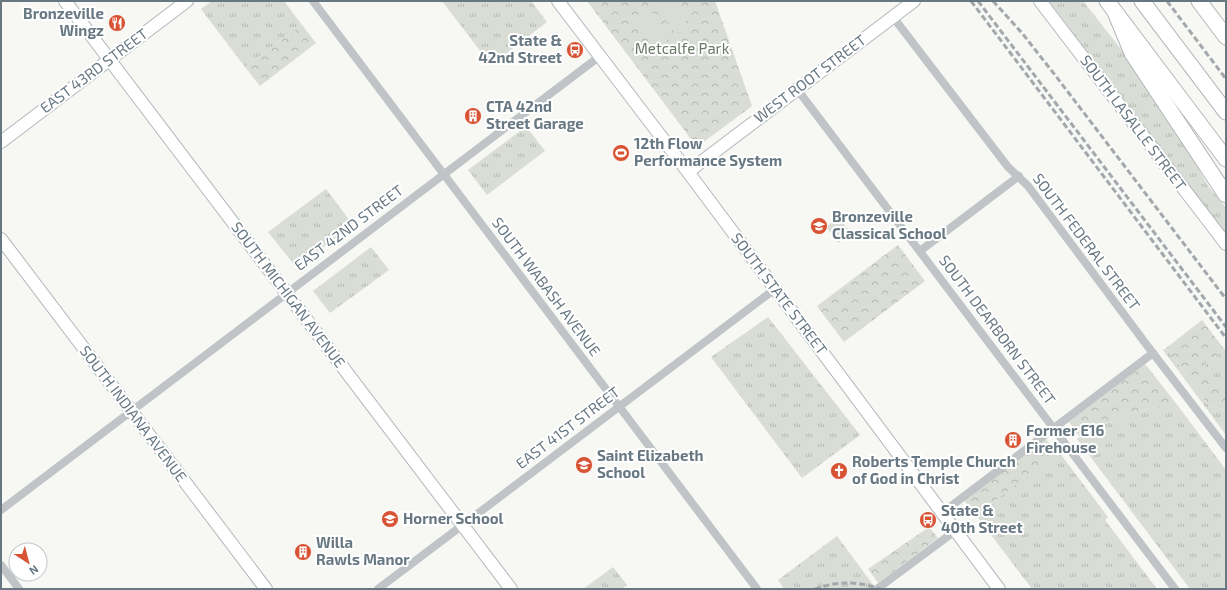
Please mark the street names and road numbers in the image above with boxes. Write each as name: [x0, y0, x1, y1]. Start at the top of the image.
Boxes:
street label: EAST 43RD STREET: [36, 24, 151, 116]
street label: WEST ROOT STREET: [750, 30, 869, 126]
street label: SOUTH LASALLE STREET: [1077, 51, 1191, 194]
street label: SOUTH FEDERAL STREET: [1029, 169, 1144, 314]
street label: EAST 42ND STREET: [291, 180, 406, 274]
street label: SOUTH WABASH AVENUE: [489, 214, 605, 359]
street label: SOUTH MICHIGAN AVENUE: [228, 218, 349, 371]
street label: SOUTH STATE STREET: [728, 229, 832, 358]
street label: SOUTH DEARBORN STREET: [936, 251, 1060, 408]
street label: SOUTH INDIANA AVENUE: [77, 342, 191, 485]
street label: EAST 41ST STREET: [512, 382, 623, 472]

